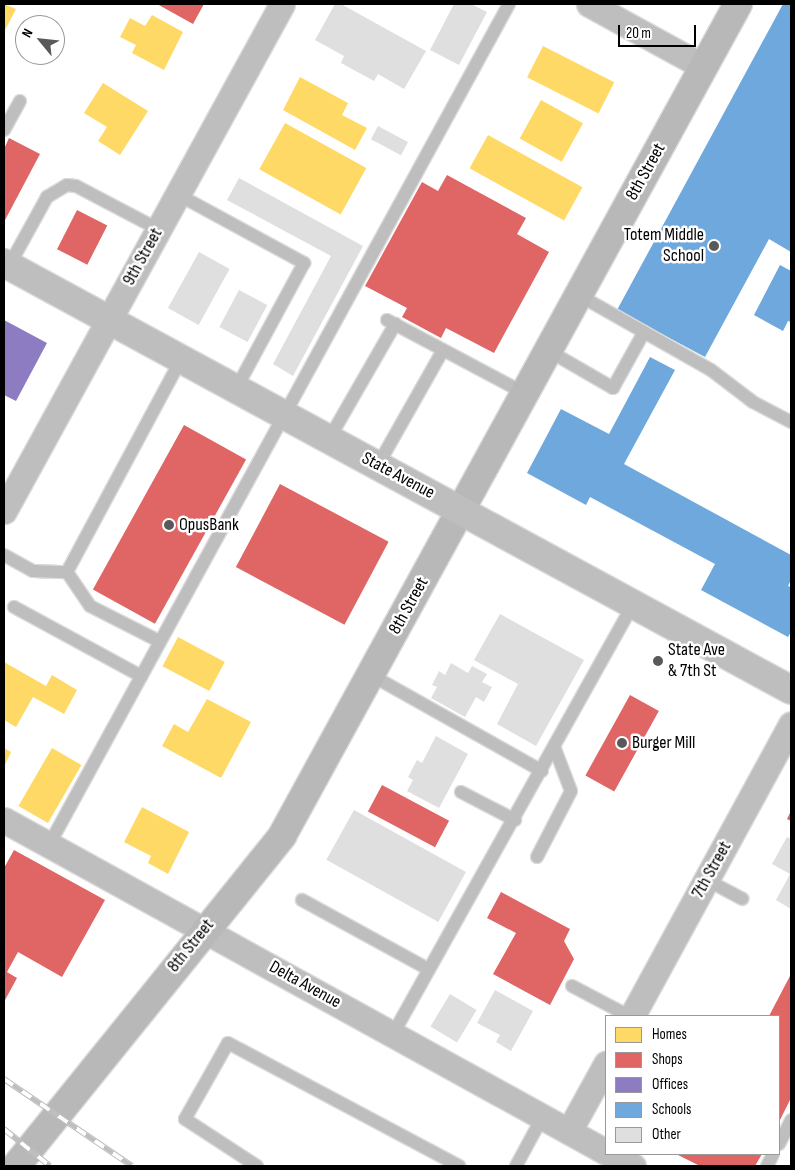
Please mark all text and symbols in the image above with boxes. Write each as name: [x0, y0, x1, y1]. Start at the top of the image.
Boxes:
north arrow: [15, 15, 65, 65]
scale bar: [620, 15, 698, 47]
text: 20 m: [626, 24, 651, 43]
text: N: [18, 26, 36, 40]
street label: 8th Street: [622, 140, 670, 204]
street label: 9th Street: [118, 225, 168, 289]
place label: Totem Middle School: [624, 225, 704, 268]
marker: Totem Middle School: [708, 240, 720, 252]
street label: State Avenue: [358, 448, 438, 504]
place label: OpusBank: [179, 514, 239, 536]
marker: OpusBank: [163, 519, 175, 531]
street label: 8th Street: [385, 574, 433, 638]
place label: State Ave & 7th St: [668, 640, 725, 682]
marker: State Ave & 7th St: [652, 655, 664, 667]
place label: Burger Mill: [632, 732, 695, 754]
marker: Burger Mill: [616, 737, 628, 749]
street label: 7th Street: [688, 838, 736, 902]
street label: 8th Street: [163, 915, 219, 977]
street label: Delta Avenue: [265, 956, 345, 1014]
legend: [605, 1015, 780, 1155]
text: Homes: [652, 1025, 687, 1044]
text: Shops: [652, 1050, 683, 1069]
text: Offices: [652, 1075, 688, 1094]
text: Schools: [652, 1100, 691, 1119]
text: Other: [652, 1125, 681, 1144]

